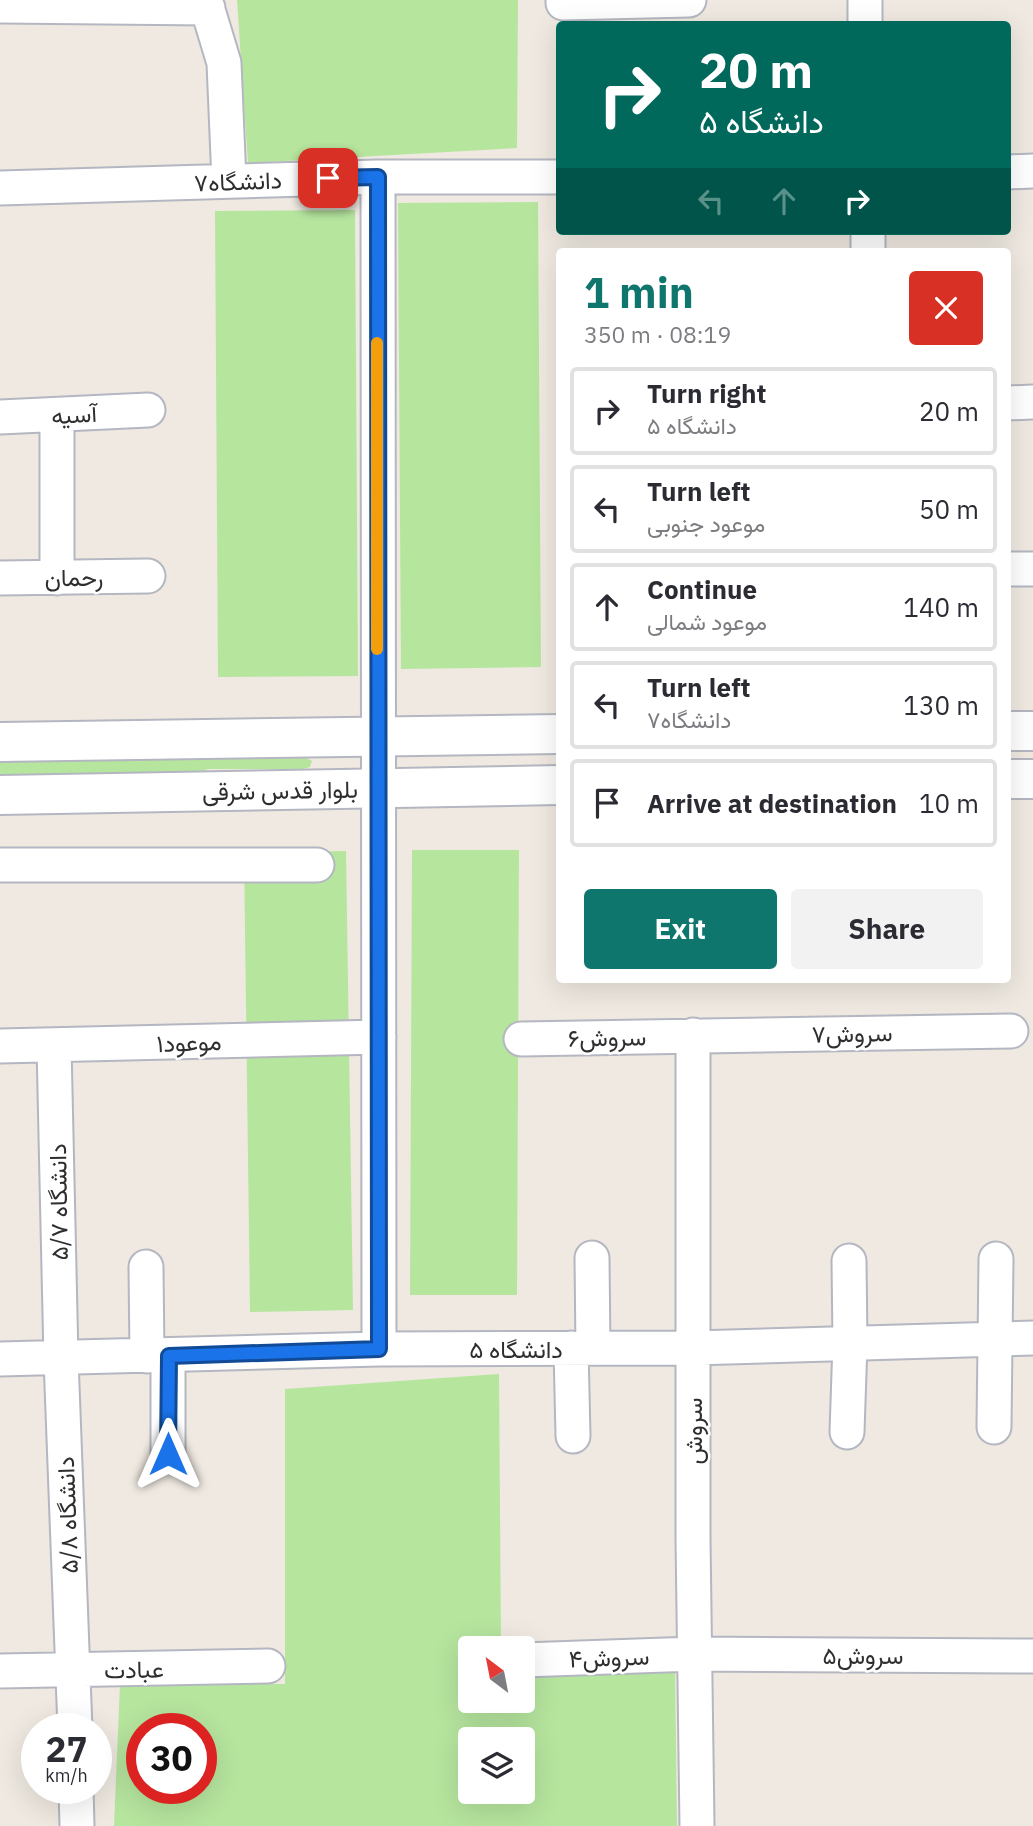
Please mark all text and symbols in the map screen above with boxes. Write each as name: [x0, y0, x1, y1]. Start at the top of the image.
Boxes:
text: 20 m: [699, 38, 813, 101]
icon: right: [584, 49, 675, 140]
text: دانشگاه ۵: [699, 100, 824, 142]
pin: [298, 148, 358, 208]
icon: arrive: [309, 159, 347, 197]
street label: دانشگاه۷: [193, 163, 283, 199]
icon: left: [692, 182, 730, 220]
icon: ahead: [765, 182, 803, 220]
icon: right: [838, 182, 876, 220]
text: 1 min: [584, 265, 694, 320]
button: close: [909, 271, 983, 345]
text: 350 m · 08:19: [584, 319, 731, 349]
text: Turn right: [647, 376, 766, 410]
icon: right: [588, 392, 626, 430]
text: 20 m: [919, 394, 979, 428]
street label: آسیه: [50, 397, 100, 431]
text: دانشگاه ۵: [647, 410, 737, 440]
text: Turn left: [647, 474, 750, 508]
icon: left: [588, 490, 626, 528]
text: 50 m: [919, 492, 979, 526]
text: موعود جنوبی: [647, 508, 765, 538]
street label: رحمان: [44, 560, 104, 594]
text: Continue: [647, 572, 757, 606]
icon: ahead: [588, 588, 626, 626]
text: 140 m: [903, 590, 979, 624]
text: موعود شمالی: [647, 606, 767, 636]
text: Turn left: [647, 670, 750, 704]
icon: left: [588, 686, 626, 724]
text: 130 m: [903, 688, 979, 722]
text: دانشگاه۷: [647, 704, 731, 734]
street label: بلوار قدس شرقی: [202, 773, 358, 807]
icon: arrive: [588, 784, 626, 822]
text: Arrive at destination: [647, 786, 897, 820]
text: 10 m: [919, 786, 979, 820]
button: Exit: [584, 889, 777, 969]
button: Share: [791, 889, 983, 969]
street label: سروش۷: [811, 1016, 893, 1050]
street label: سروش۶: [567, 1020, 647, 1054]
street label: موعود۱: [156, 1025, 222, 1059]
street label: دانشگاه ۵/۷: [41, 1143, 75, 1261]
street label: دانشگاه ۵: [469, 1333, 563, 1365]
street label: سروش: [677, 1398, 709, 1464]
position arrow: [131, 1417, 205, 1491]
street label: دانشگاه ۵/۸: [49, 1456, 85, 1574]
north arrow: [458, 1636, 536, 1713]
map controls: [458, 1636, 535, 1804]
street label: سروش۵: [822, 1639, 904, 1671]
street label: سروش۴: [568, 1640, 650, 1674]
street label: عبادت: [104, 1652, 164, 1686]
speed limit sign: 30: [126, 1713, 217, 1804]
text: 27: [45, 1726, 88, 1772]
button: layers: [458, 1727, 535, 1804]
text: km/h: [45, 1764, 88, 1787]

